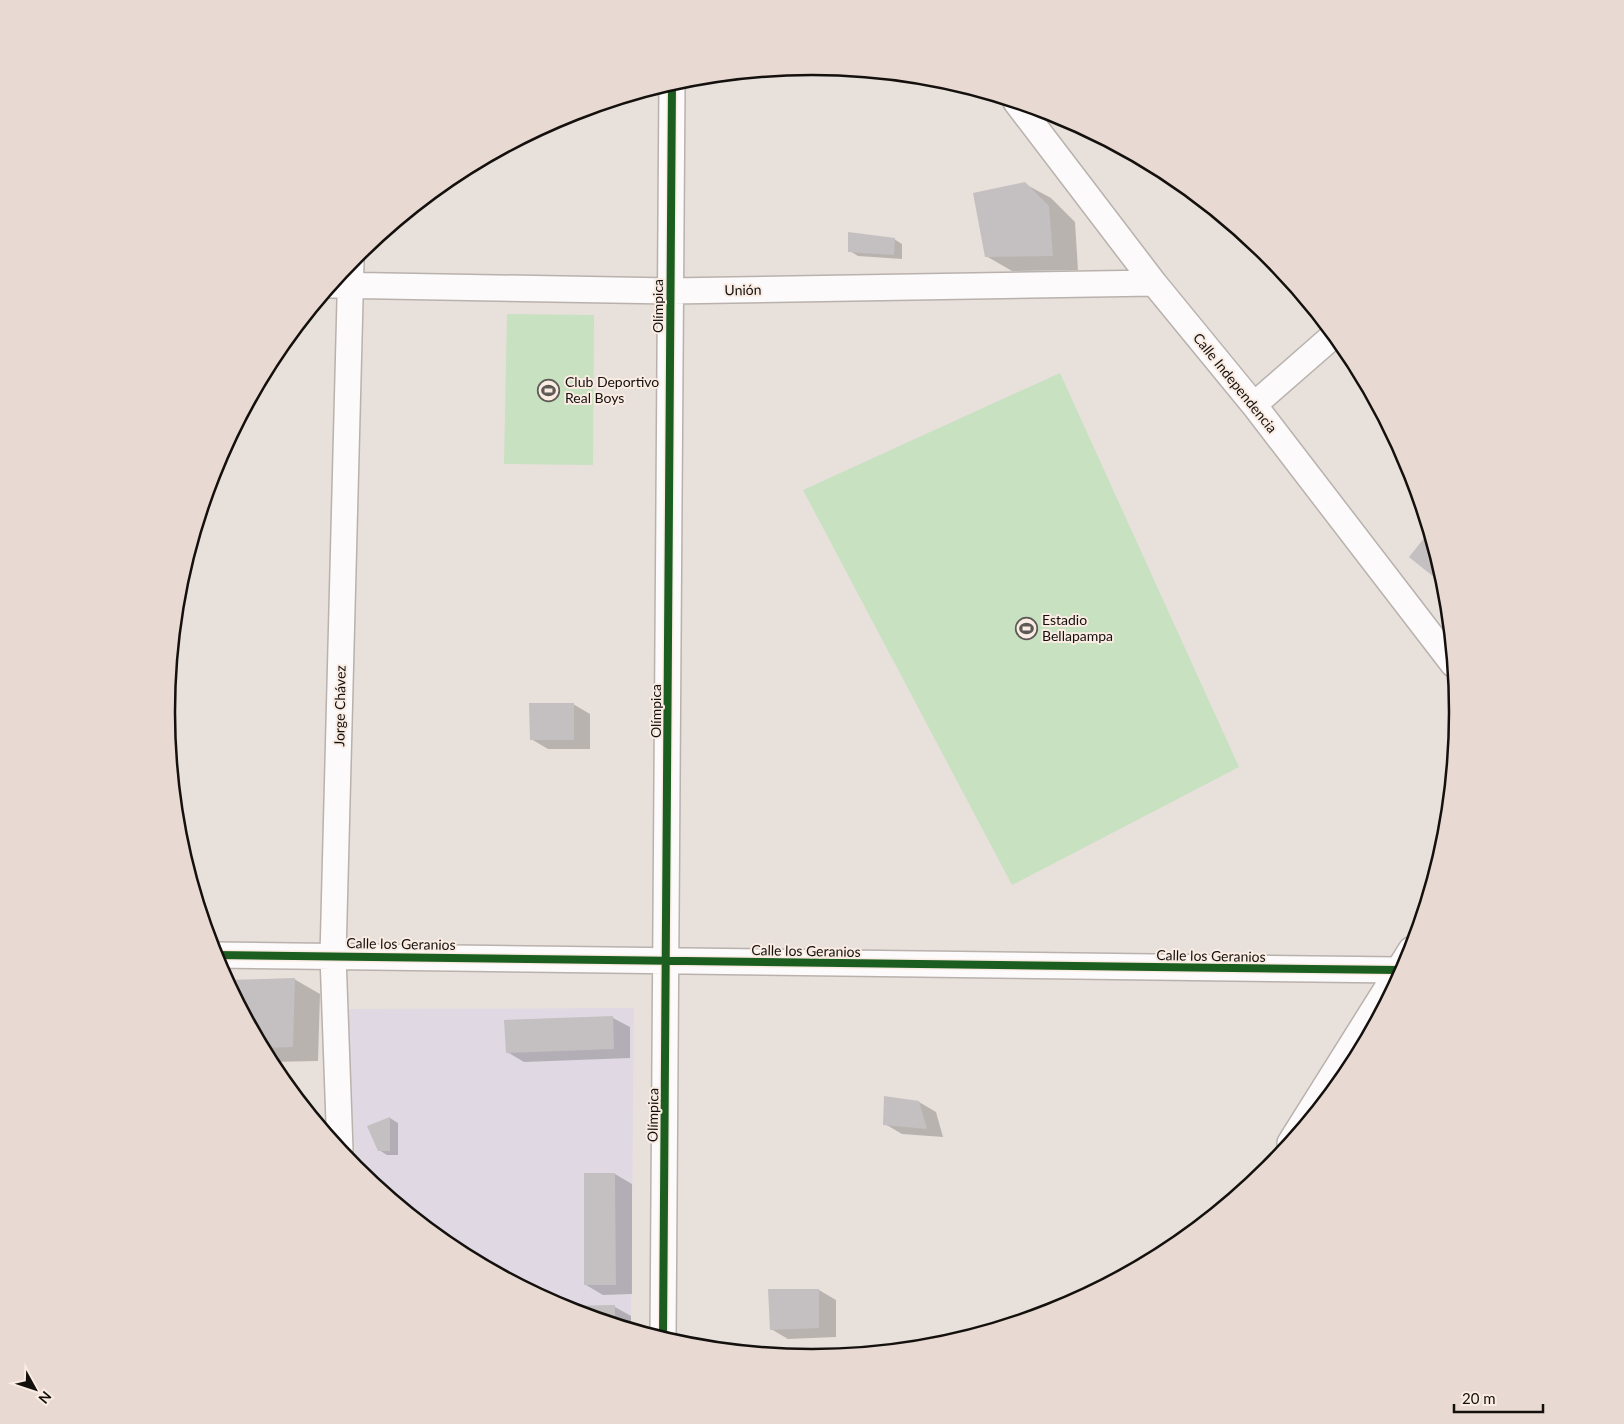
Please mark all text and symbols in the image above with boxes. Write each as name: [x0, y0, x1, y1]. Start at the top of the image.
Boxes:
street label: Olímpica: [649, 279, 666, 333]
street label: Unión: [724, 281, 762, 298]
street label: Calle Independencia: [1190, 329, 1281, 436]
place label: Club Deportivo Real Boys: [565, 373, 659, 406]
sports icon: Club Deportivo Real Boys: [537, 378, 561, 402]
place label: Estadio Bellapampa: [1042, 611, 1113, 644]
sports icon: Estadio Bellapampa: [1014, 616, 1038, 640]
street label: Jorge Chávez: [330, 665, 349, 747]
street label: Olímpica: [647, 684, 664, 738]
street label: Calle los Geranios: [346, 934, 456, 953]
street label: Calle los Geranios: [751, 941, 861, 960]
street label: Calle los Geranios: [1156, 946, 1266, 965]
street label: Olímpica: [644, 1088, 661, 1142]
north arrow: [10, 1364, 60, 1414]
scale bar: [1454, 1382, 1543, 1414]
text: N: [35, 1388, 55, 1407]
text: 20 m: [1462, 1389, 1496, 1407]

